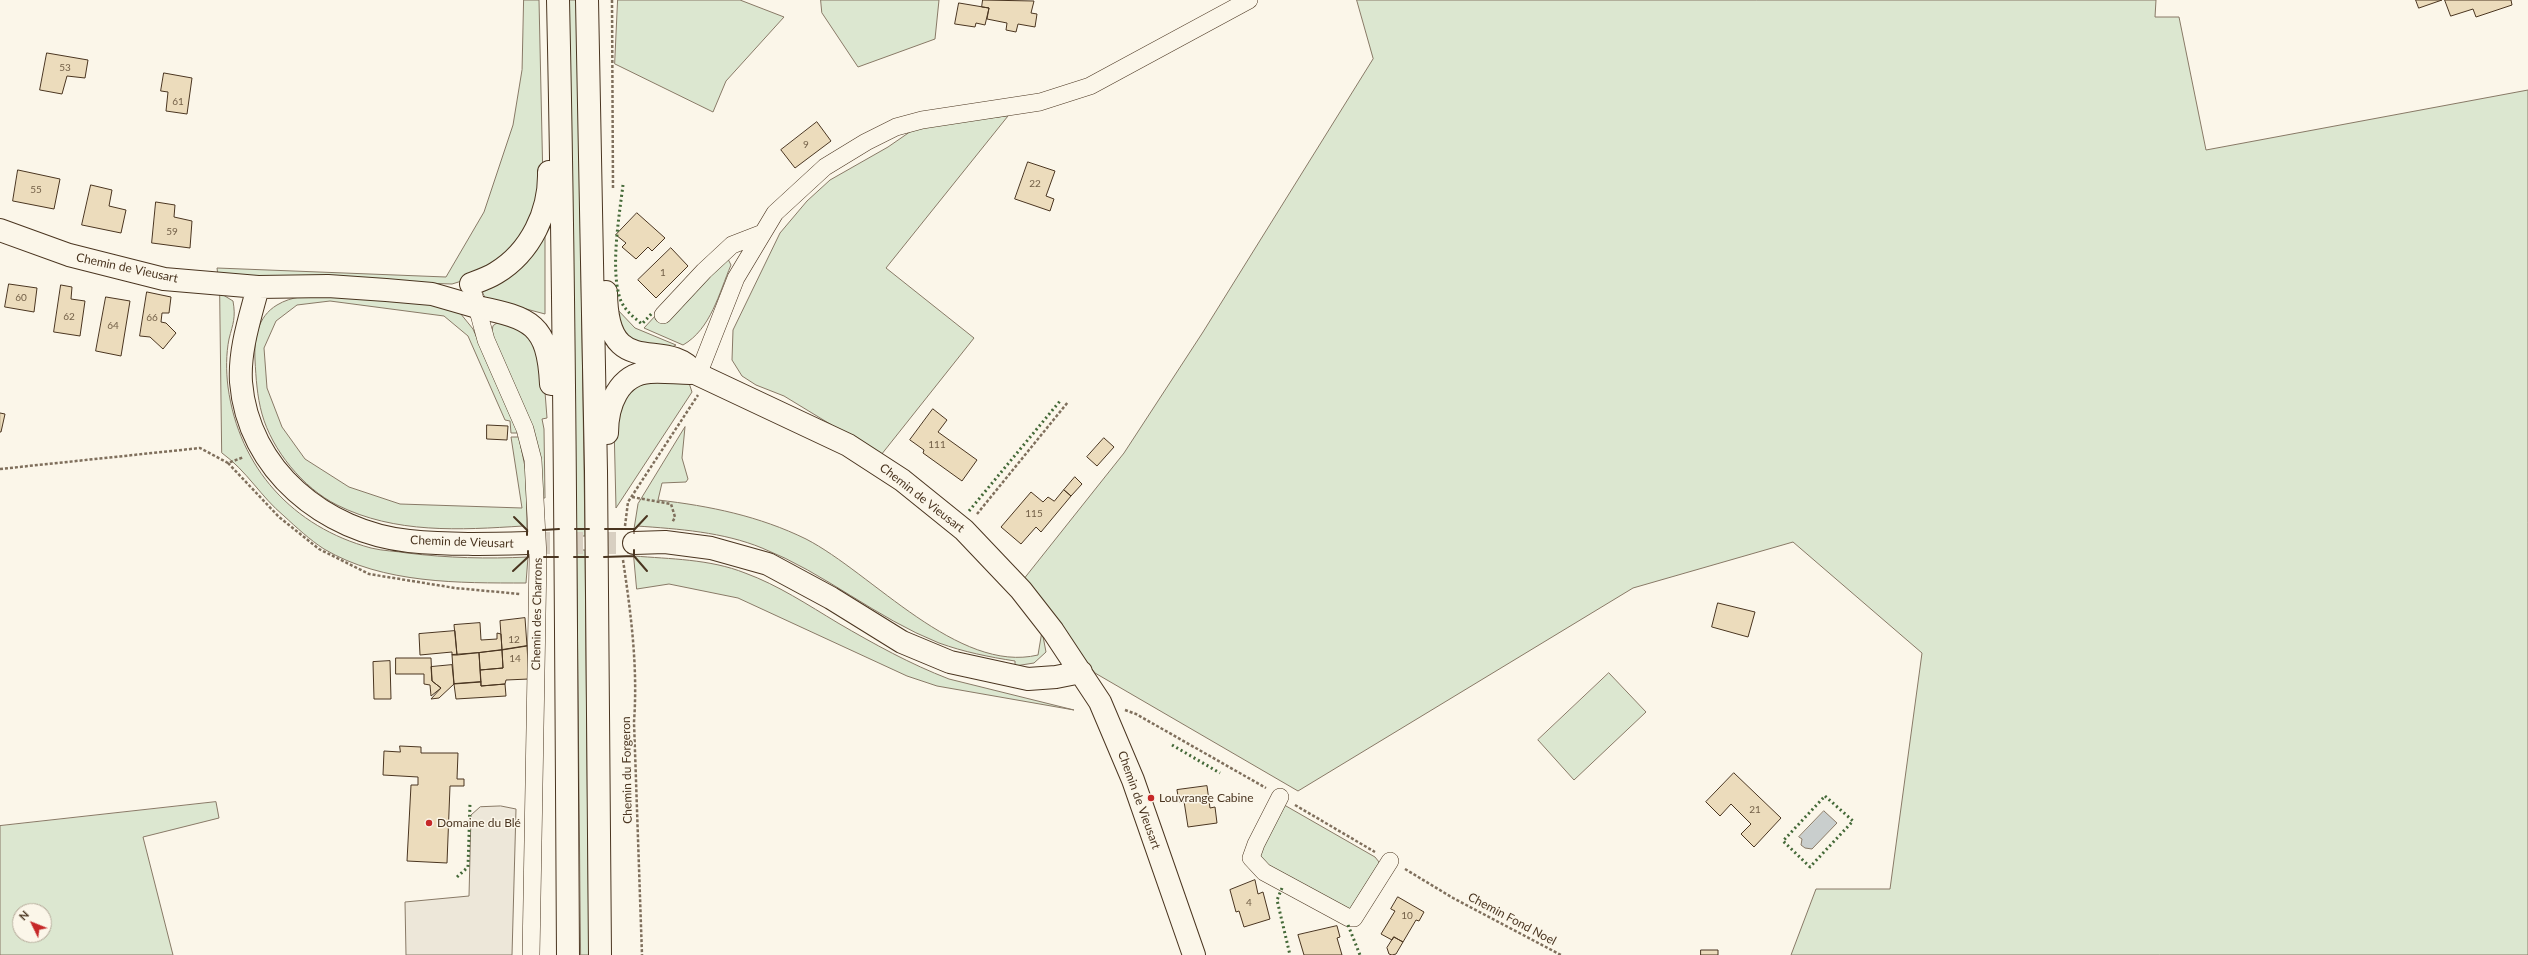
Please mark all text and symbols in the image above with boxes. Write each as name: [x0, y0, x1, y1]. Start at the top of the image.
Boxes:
house number: 53: [59, 62, 71, 74]
house number: 61: [172, 96, 184, 108]
house number: 9: [803, 139, 809, 151]
house number: 22: [1029, 178, 1041, 190]
house number: 55: [30, 184, 42, 196]
house number: 59: [166, 226, 178, 238]
street label: Chemin de Vieusart: [75, 250, 179, 286]
house number: 1: [660, 267, 666, 279]
house number: 60: [15, 292, 27, 304]
house number: 62: [63, 311, 75, 323]
house number: 66: [146, 312, 158, 324]
house number: 64: [107, 320, 119, 332]
house number: 111: [928, 439, 946, 451]
street label: Chemin de Vieusart: [877, 460, 967, 536]
house number: 115: [1025, 508, 1043, 520]
street label: Chemin de Vieusart: [410, 533, 514, 551]
street label: Chemin des Charrons: [529, 558, 545, 670]
house number: 12: [508, 634, 520, 646]
house number: 14: [509, 653, 521, 665]
street label: Chemin du Forgeron: [619, 716, 635, 824]
street label: Chemin de Vieusart: [1115, 749, 1163, 851]
place label: Louvrange Cabine: [1159, 791, 1254, 805]
marker: Louvrange Cabine: [1146, 793, 1156, 803]
house number: 21: [1749, 804, 1761, 816]
place label: Domaine du Blé: [437, 816, 521, 830]
marker: Domaine du Blé: [424, 818, 434, 828]
street label: Chemin Fond Noel: [1465, 890, 1559, 948]
house number: 4: [1246, 897, 1252, 909]
north arrow: [12, 903, 52, 943]
text: N: [16, 908, 31, 923]
house number: 10: [1401, 910, 1413, 922]

